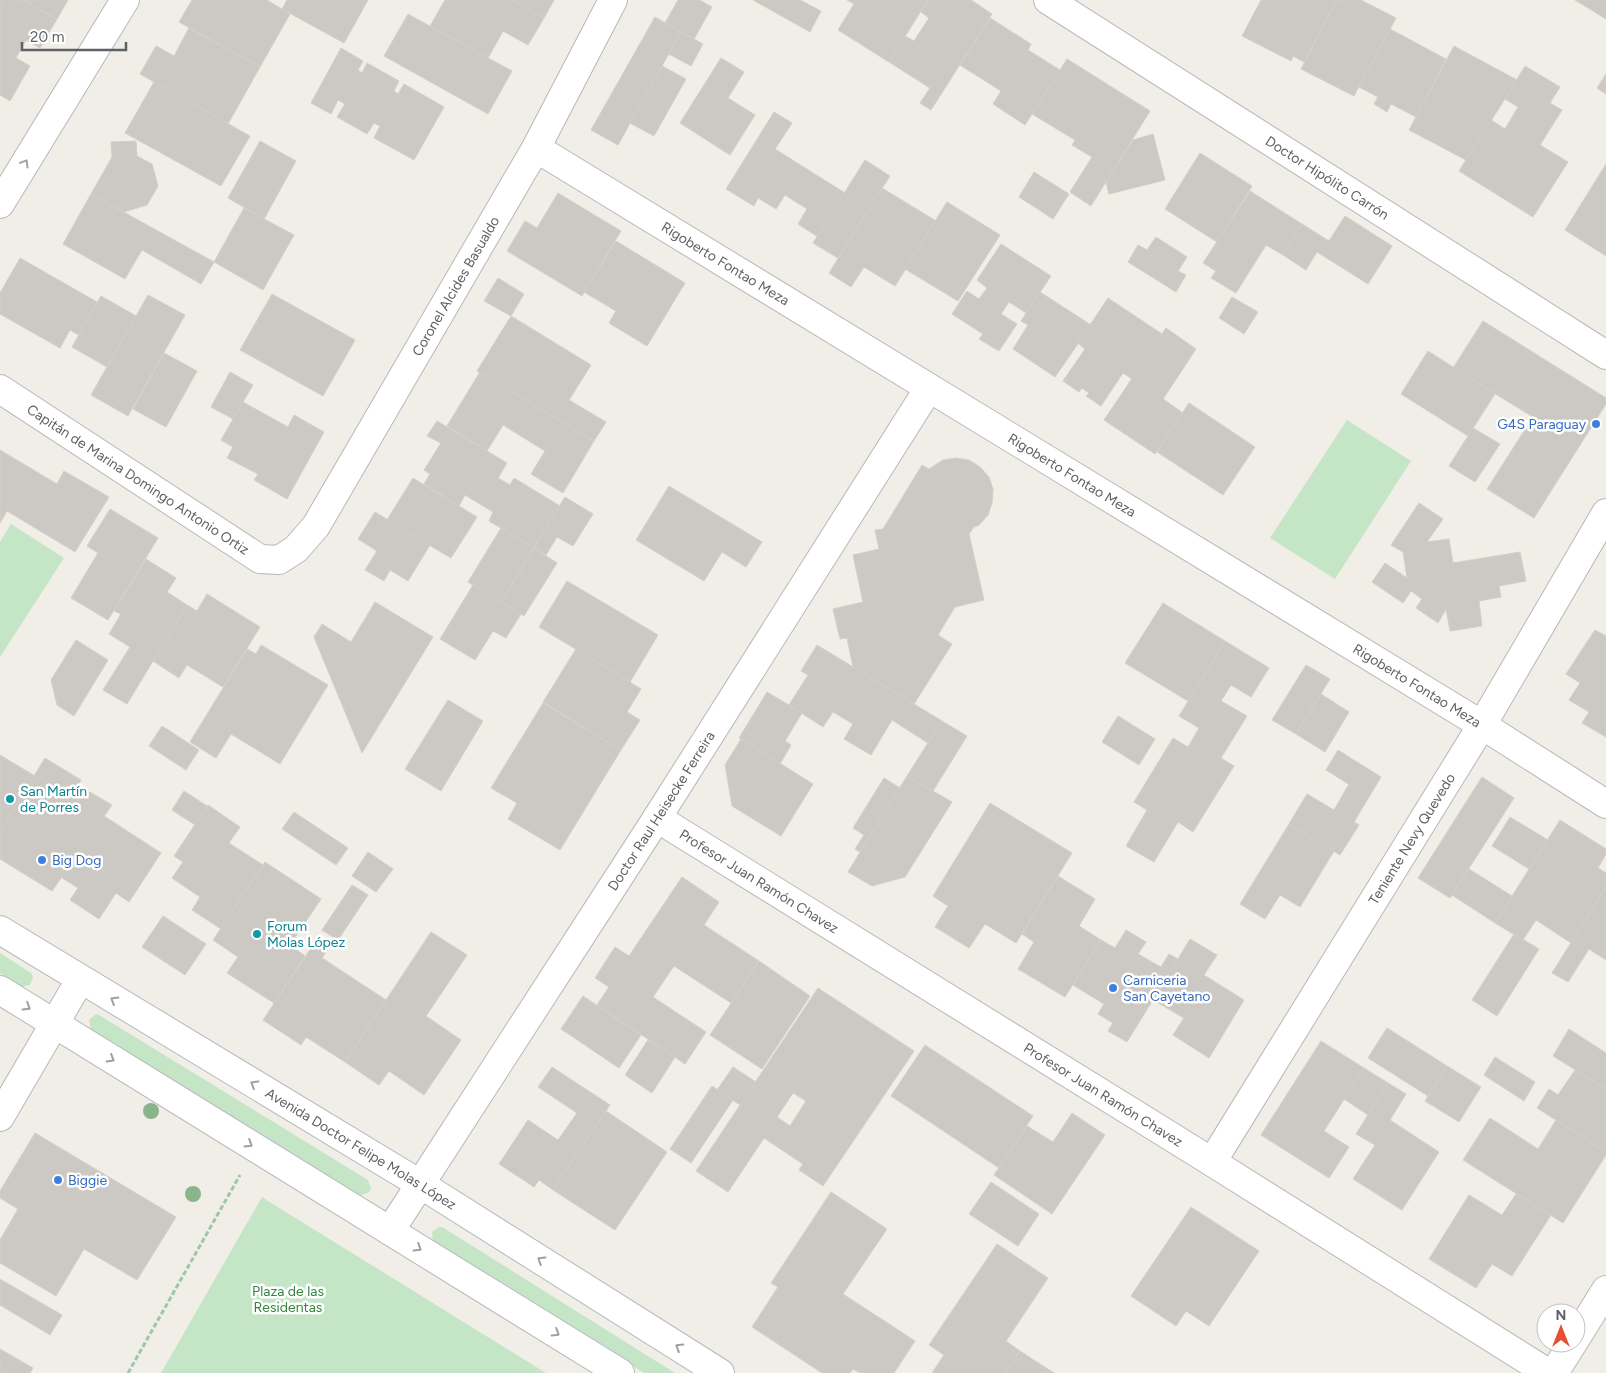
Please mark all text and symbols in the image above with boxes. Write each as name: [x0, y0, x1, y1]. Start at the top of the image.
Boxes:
scale bar: [22, 20, 126, 52]
text: 20 m: [30, 28, 64, 46]
street label: Doctor Hipólito Carrón: [1262, 133, 1392, 224]
one-way arrow: [19, 159, 29, 168]
street label: Coronel Alcides Basualdo: [409, 213, 503, 359]
street label: Rigoberto Fontao Meza: [658, 219, 792, 310]
street label: Capitán de Marina Domingo Antonio Ortiz: [23, 401, 252, 559]
place label: G4S Paraguay: [1497, 416, 1587, 433]
marker: G4S Paraguay: [1590, 418, 1602, 430]
street label: Rigoberto Fontao Meza: [1005, 430, 1139, 521]
street label: Rigoberto Fontao Meza: [1350, 640, 1484, 731]
street label: Doctor Raul Heisecke Ferreira: [604, 728, 719, 894]
street label: Teniente Nevy Quevedo: [1365, 770, 1459, 908]
place label: San Martín de Porres: [20, 783, 87, 816]
marker: San Martín de Porres: [4, 793, 16, 805]
street label: Profesor Juan Ramón Chavez: [676, 826, 841, 937]
place label: Big Dog: [52, 852, 101, 869]
marker: Big Dog: [36, 854, 48, 866]
place label: Forum Molas López: [267, 918, 345, 951]
marker: Forum Molas López: [251, 928, 263, 940]
place label: Carniceria San Cayetano: [1123, 972, 1210, 1005]
marker: Carniceria San Cayetano: [1107, 982, 1119, 994]
one-way arrow: [111, 997, 120, 1007]
one-way arrow: [22, 1001, 31, 1011]
street label: Profesor Juan Ramón Chavez: [1020, 1039, 1186, 1151]
one-way arrow: [105, 1053, 114, 1063]
one-way arrow: [250, 1081, 259, 1090]
street label: Avenida Doctor Felipe Molas López: [262, 1085, 459, 1214]
one-way arrow: [244, 1138, 253, 1148]
place label: Biggie: [68, 1172, 107, 1189]
marker: Biggie: [52, 1174, 64, 1186]
one-way arrow: [412, 1241, 421, 1251]
one-way arrow: [538, 1257, 547, 1267]
park label: Plaza de las Residentas: [252, 1283, 324, 1316]
north arrow: [1536, 1303, 1586, 1353]
text: N: [1556, 1307, 1566, 1324]
one-way arrow: [550, 1327, 559, 1337]
one-way arrow: [675, 1344, 684, 1353]

